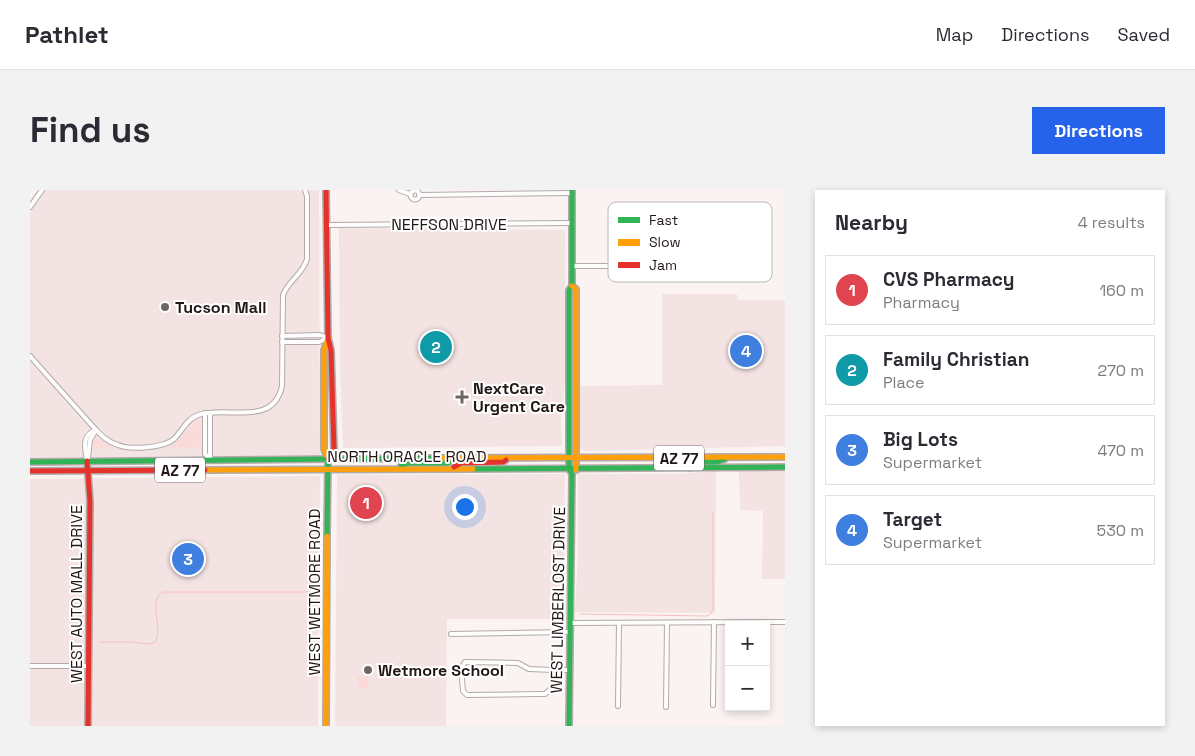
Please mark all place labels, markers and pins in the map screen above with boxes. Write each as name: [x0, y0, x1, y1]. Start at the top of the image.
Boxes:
place label: Tucson Mall: [175, 297, 266, 318]
marker: Tucson Mall: [159, 301, 171, 313]
pin: 2: [420, 328, 452, 366]
pin: 4: [730, 332, 762, 370]
place label: NextCare Urgent Care: [473, 378, 565, 417]
marker: NextCare Urgent Care: [455, 390, 469, 404]
pin: 1: [350, 484, 382, 522]
pin: 3: [172, 540, 204, 578]
place label: Wetmore School: [378, 660, 504, 681]
marker: Wetmore School: [362, 664, 374, 676]

